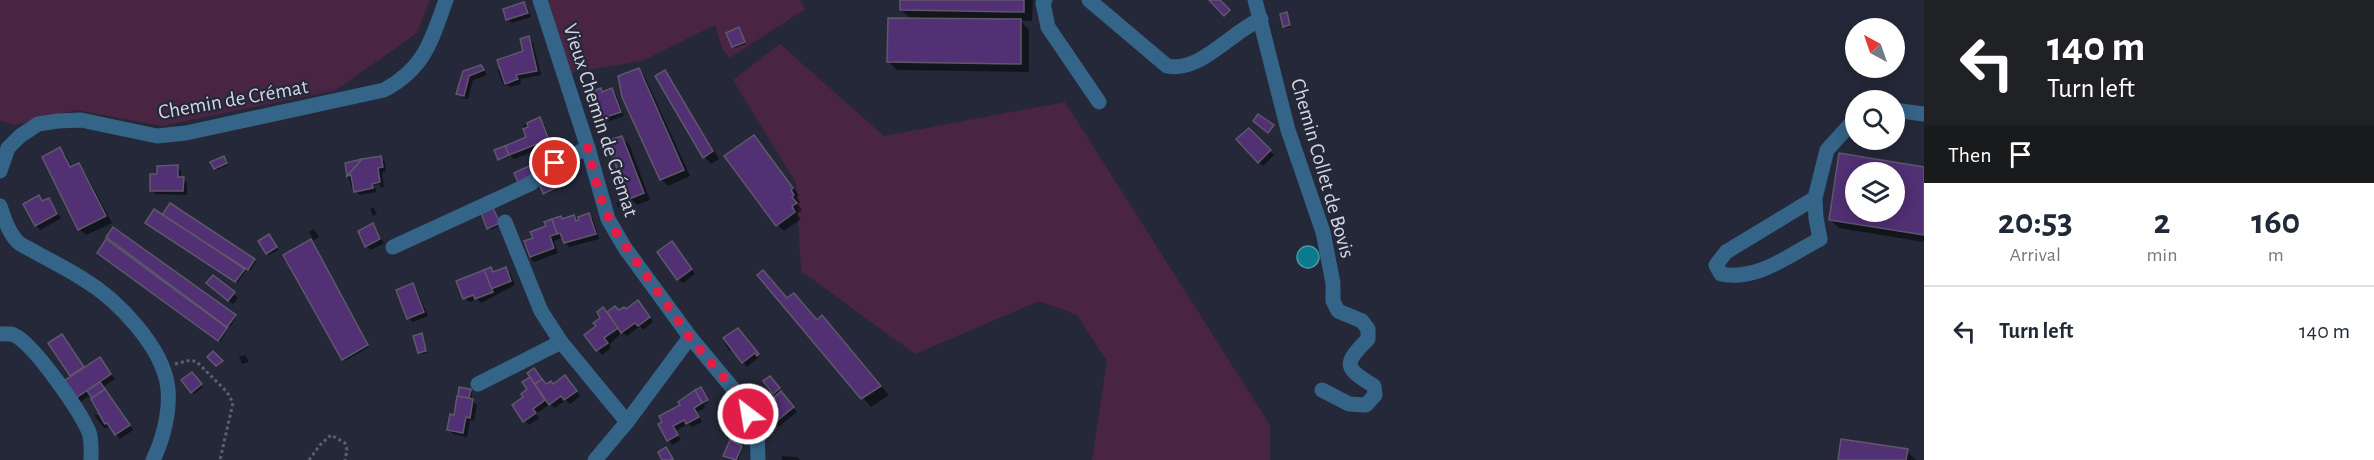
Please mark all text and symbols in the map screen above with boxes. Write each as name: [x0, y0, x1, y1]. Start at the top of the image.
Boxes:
north arrow: [1845, 18, 1905, 78]
map controls: [1845, 18, 1905, 222]
street label: Vieux Chemin de Crémat: [559, 21, 642, 220]
icon: left: [1948, 24, 2026, 102]
text: 140 m: [2047, 26, 2145, 68]
text: Turn left: [2047, 75, 2135, 102]
street label: Chemin de Crémat: [156, 76, 310, 123]
street label: Chemin Collet de Bovis: [1287, 76, 1358, 260]
button: search: [1845, 90, 1905, 150]
pin: [529, 137, 580, 188]
icon: arrive: [2004, 138, 2037, 171]
text: Then: [1948, 144, 1992, 166]
icon: arrive: [538, 146, 571, 179]
button: layers: [1845, 162, 1905, 222]
text: 20:53: [1998, 204, 2073, 240]
text: 2: [2153, 204, 2170, 240]
text: 160: [2251, 204, 2300, 240]
text: Arrival: [2009, 245, 2061, 265]
text: min: [2146, 245, 2178, 265]
text: m: [2268, 245, 2284, 265]
icon: left: [1948, 315, 1981, 348]
text: Turn left: [1999, 320, 2073, 342]
text: 140 m: [2299, 320, 2350, 342]
position arrow: [716, 382, 780, 446]

